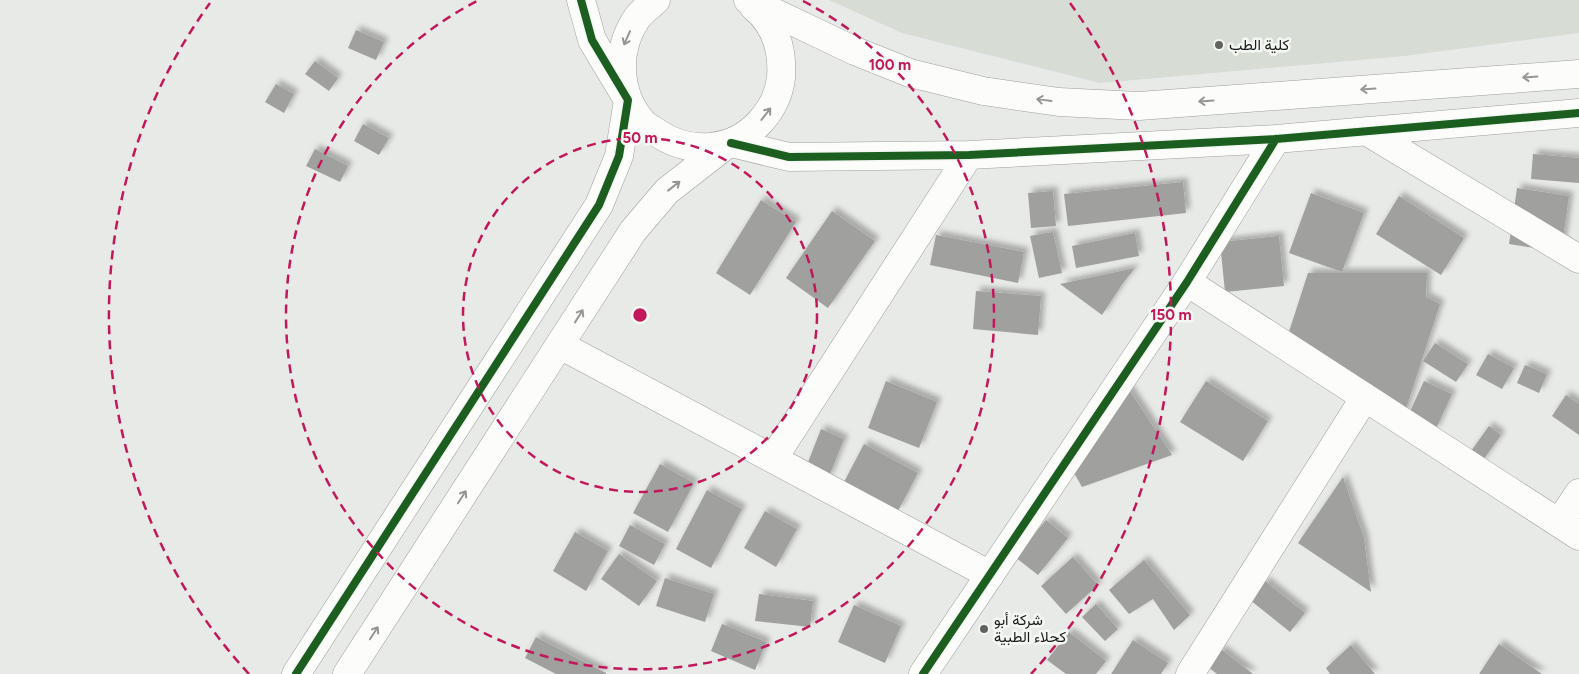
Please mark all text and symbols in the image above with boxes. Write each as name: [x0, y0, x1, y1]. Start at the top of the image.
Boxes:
one-way arrow: [622, 30, 632, 45]
place label: كلية الطب: [1229, 36, 1290, 54]
marker: كلية الطب: [1213, 39, 1225, 51]
text: 100 m: [869, 56, 911, 74]
one-way arrow: [1523, 73, 1539, 82]
one-way arrow: [1361, 84, 1377, 94]
one-way arrow: [1036, 95, 1052, 105]
one-way arrow: [1199, 96, 1215, 105]
one-way arrow: [761, 108, 772, 121]
text: 50 m: [622, 129, 658, 147]
one-way arrow: [667, 180, 680, 191]
centre of rings: [631, 306, 649, 324]
text: 150 m: [1150, 306, 1192, 324]
one-way arrow: [574, 310, 584, 324]
one-way arrow: [457, 490, 467, 504]
place label: شركة أبو كحلاء الطبية: [994, 611, 1066, 646]
marker: شركة أبو كحلاء الطبية: [978, 623, 990, 635]
one-way arrow: [368, 626, 379, 640]

